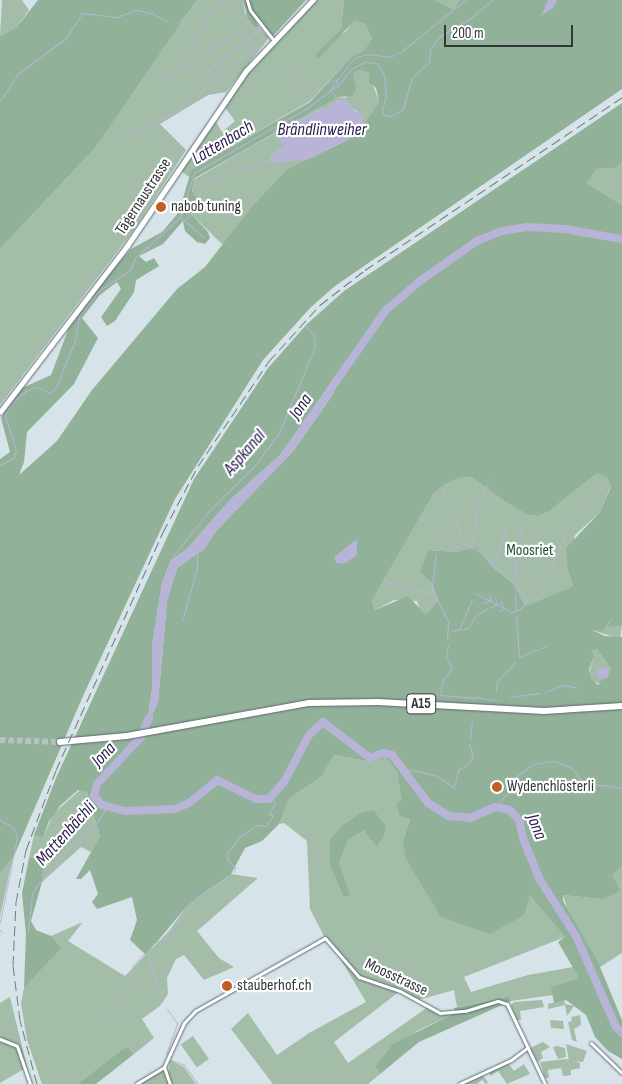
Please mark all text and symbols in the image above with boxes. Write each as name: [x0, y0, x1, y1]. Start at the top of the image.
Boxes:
scale bar: [447, 15, 576, 47]
text: 200 m: [452, 24, 484, 43]
water label: Lattenbach: [188, 116, 258, 170]
water label: Brändlinweiher: [277, 119, 367, 141]
street label: Tägernaustrasse: [112, 155, 176, 239]
place label: nabob tuning: [171, 197, 241, 217]
marker: nabob tuning: [155, 201, 167, 213]
water label: Jona: [285, 390, 317, 424]
water label: Aspkanal: [219, 426, 271, 480]
park label: Moosriet: [506, 541, 554, 561]
road number: A15: [406, 692, 436, 716]
water label: Jona: [87, 738, 121, 772]
place label: Wydenchlösterli: [507, 777, 594, 797]
marker: Wydenchlösterli: [491, 781, 503, 793]
water label: Mattenbächli: [32, 797, 100, 871]
water label: Jona: [521, 811, 551, 843]
street label: Moosstrasse: [361, 955, 431, 1001]
place label: stauberhof.ch: [237, 976, 311, 996]
marker: stauberhof.ch: [221, 980, 233, 992]

